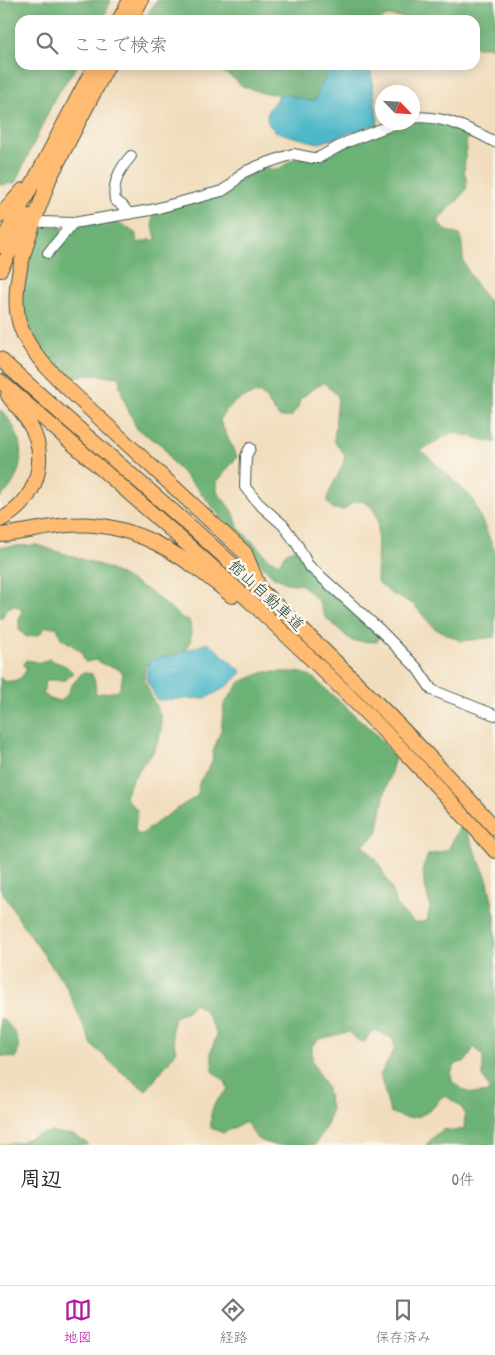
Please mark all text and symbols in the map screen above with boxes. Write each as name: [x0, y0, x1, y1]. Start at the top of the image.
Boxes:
search box: [15, 15, 480, 70]
icon: search: [33, 29, 61, 57]
text: ここで検索: [73, 31, 168, 57]
north arrow: [375, 85, 420, 130]
street label: 館山自動車道: [224, 554, 310, 636]
text: 周辺: [20, 1164, 62, 1193]
text: 0件: [452, 1168, 475, 1190]
tab: 地図: [64, 1296, 92, 1346]
tab: 経路: [219, 1296, 247, 1346]
tab: 保存済み: [375, 1296, 431, 1346]

